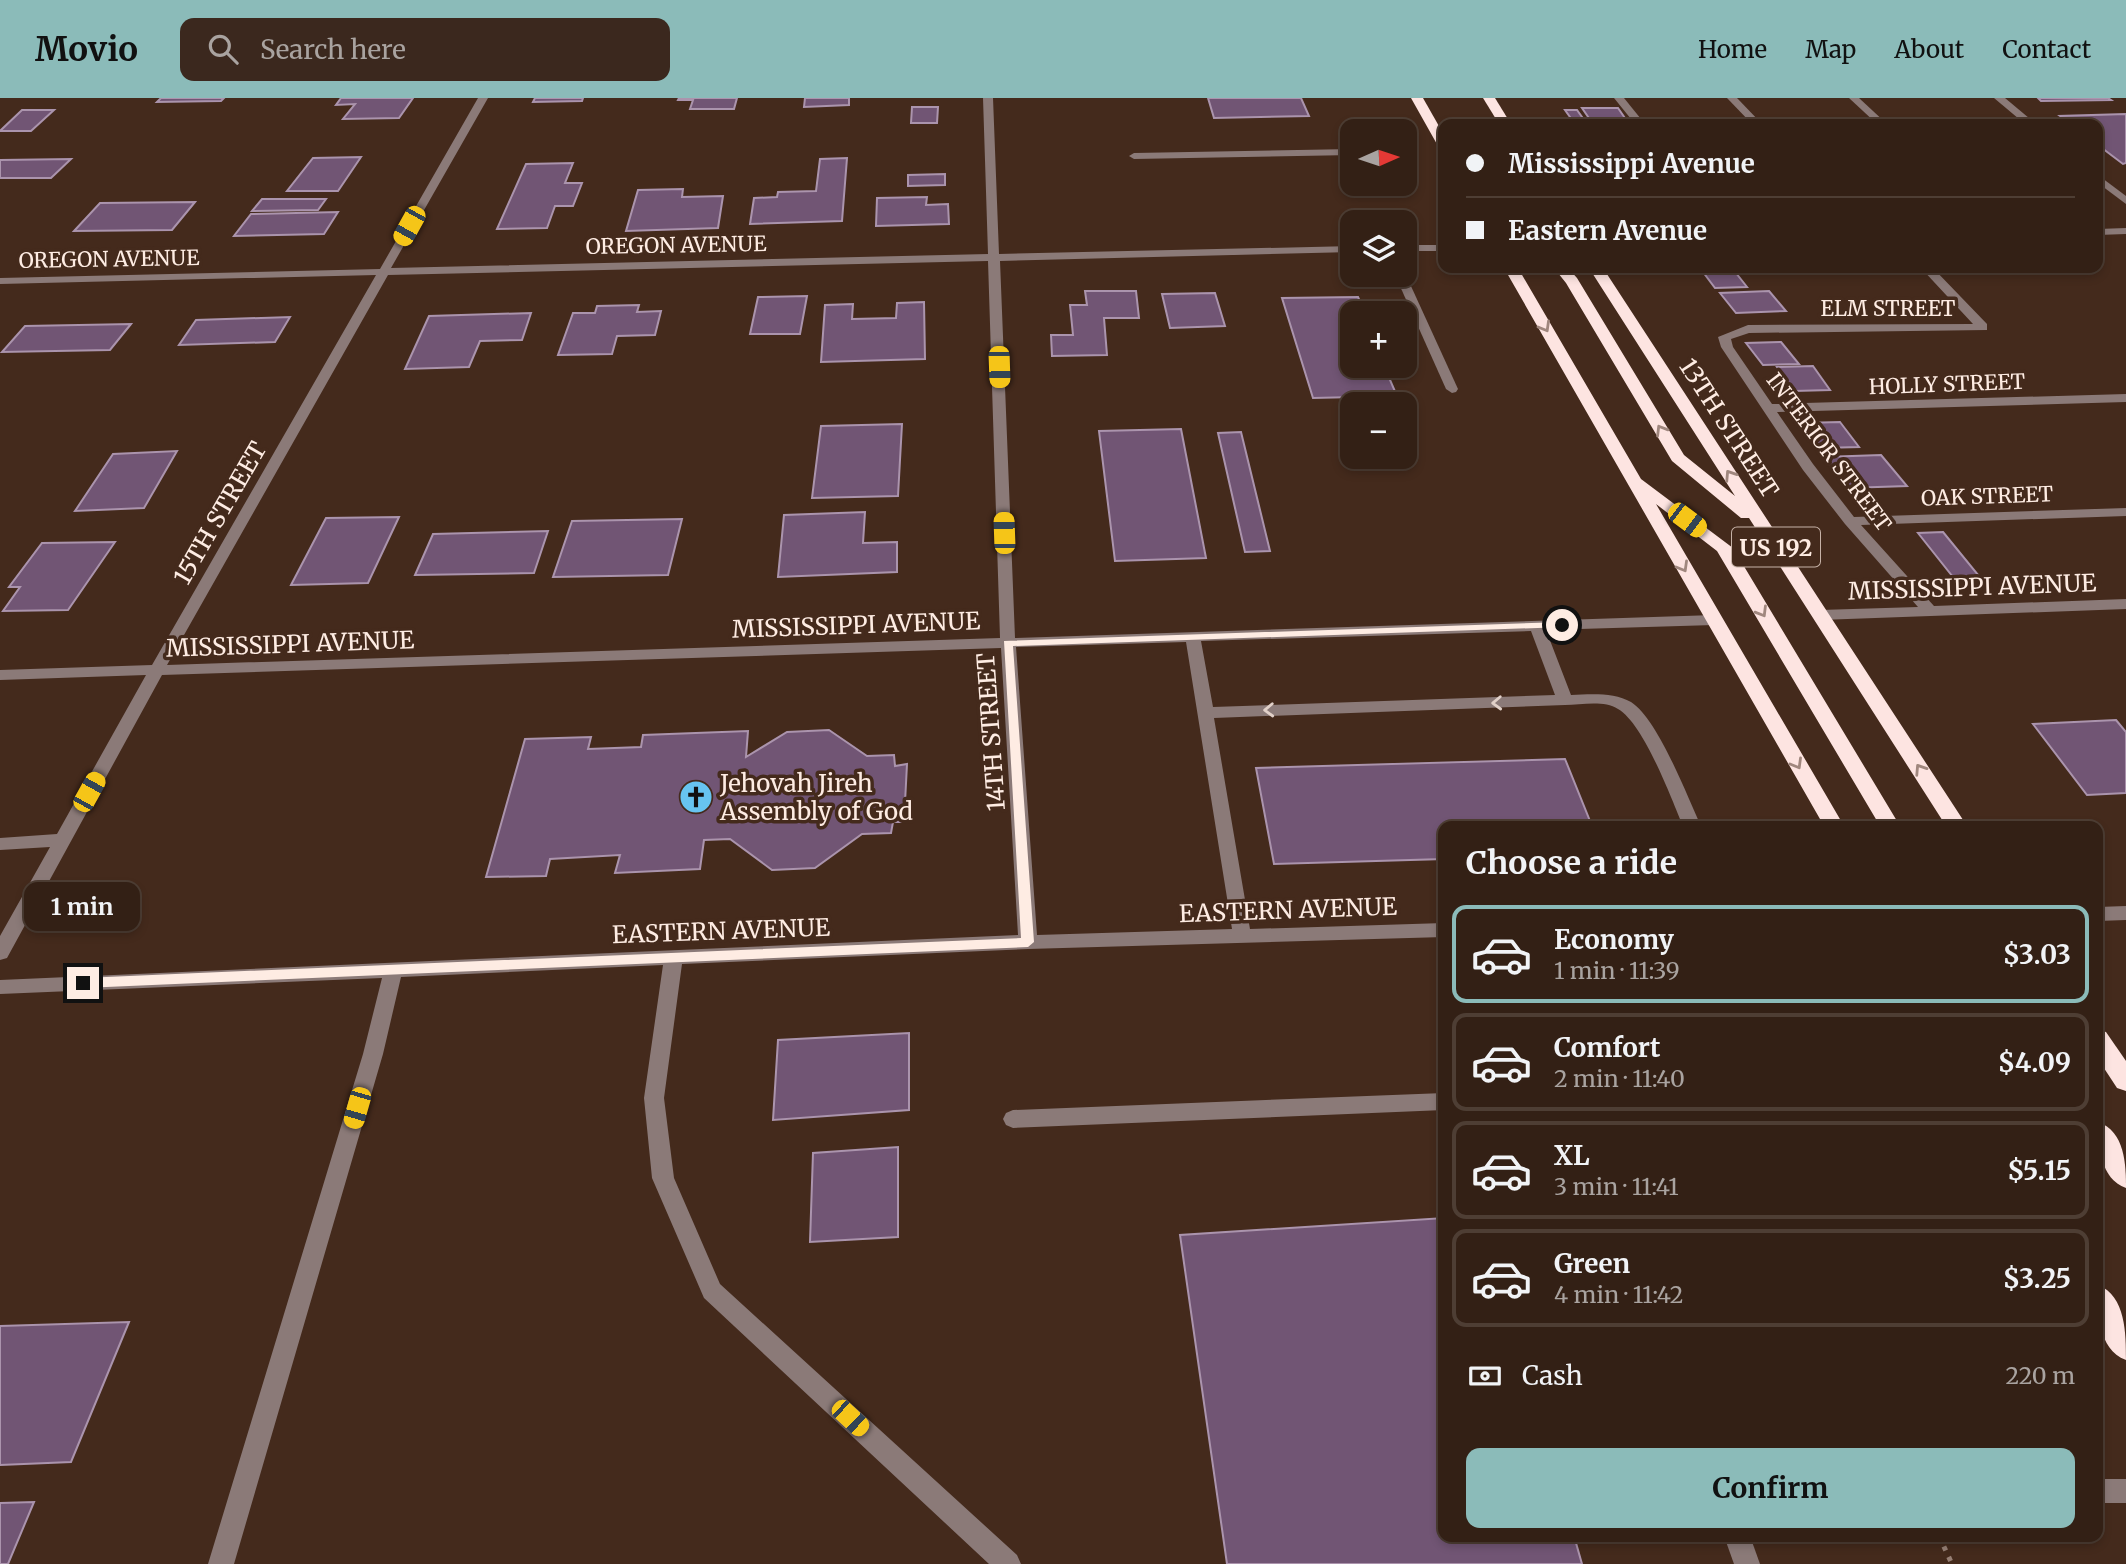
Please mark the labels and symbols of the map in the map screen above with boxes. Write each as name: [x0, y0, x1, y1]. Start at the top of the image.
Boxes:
north arrow: [1340, 119, 1418, 196]
car: [390, 203, 429, 249]
street label: OREGON AVENUE: [585, 230, 767, 260]
street label: OREGON AVENUE: [18, 244, 200, 274]
street label: ELM STREET: [1821, 295, 1956, 322]
one-way arrow: [1537, 319, 1550, 332]
car: [988, 346, 1011, 388]
street label: 13TH STREET: [1672, 353, 1786, 504]
street label: INTERIOR STREET: [1761, 367, 1898, 537]
street label: HOLLY STREET: [1868, 368, 2026, 400]
one-way arrow: [1656, 424, 1669, 437]
street label: 15TH STREET: [167, 436, 274, 590]
one-way arrow: [1725, 470, 1738, 483]
street label: OAK STREET: [1920, 480, 2054, 512]
car: [1664, 499, 1711, 541]
car: [993, 512, 1016, 554]
road number: US 192: [1732, 528, 1820, 566]
one-way arrow: [1675, 559, 1688, 572]
street label: MISSISSIPPI AVENUE: [1847, 567, 2097, 607]
street label: MISSISSIPPI AVENUE: [731, 605, 981, 645]
one-way arrow: [1754, 605, 1767, 618]
route start: [1546, 609, 1578, 641]
street label: MISSISSIPPI AVENUE: [165, 624, 415, 664]
street label: 14TH STREET: [970, 652, 1012, 812]
one-way arrow: [1491, 695, 1502, 710]
one-way arrow: [1264, 703, 1275, 718]
one-way arrow: [1789, 756, 1802, 769]
one-way arrow: [1916, 764, 1928, 777]
place label: Jehovah Jireh Assembly of God: [719, 768, 913, 827]
car: [70, 769, 109, 815]
church icon: Jehovah Jireh Assembly of God: [677, 778, 715, 816]
callout: 1 min: [25, 882, 141, 930]
street label: EASTERN AVENUE: [1179, 891, 1398, 929]
street label: EASTERN AVENUE: [612, 912, 831, 950]
route end: [67, 967, 99, 999]
car: [342, 1085, 373, 1131]
car: [828, 1396, 873, 1440]

